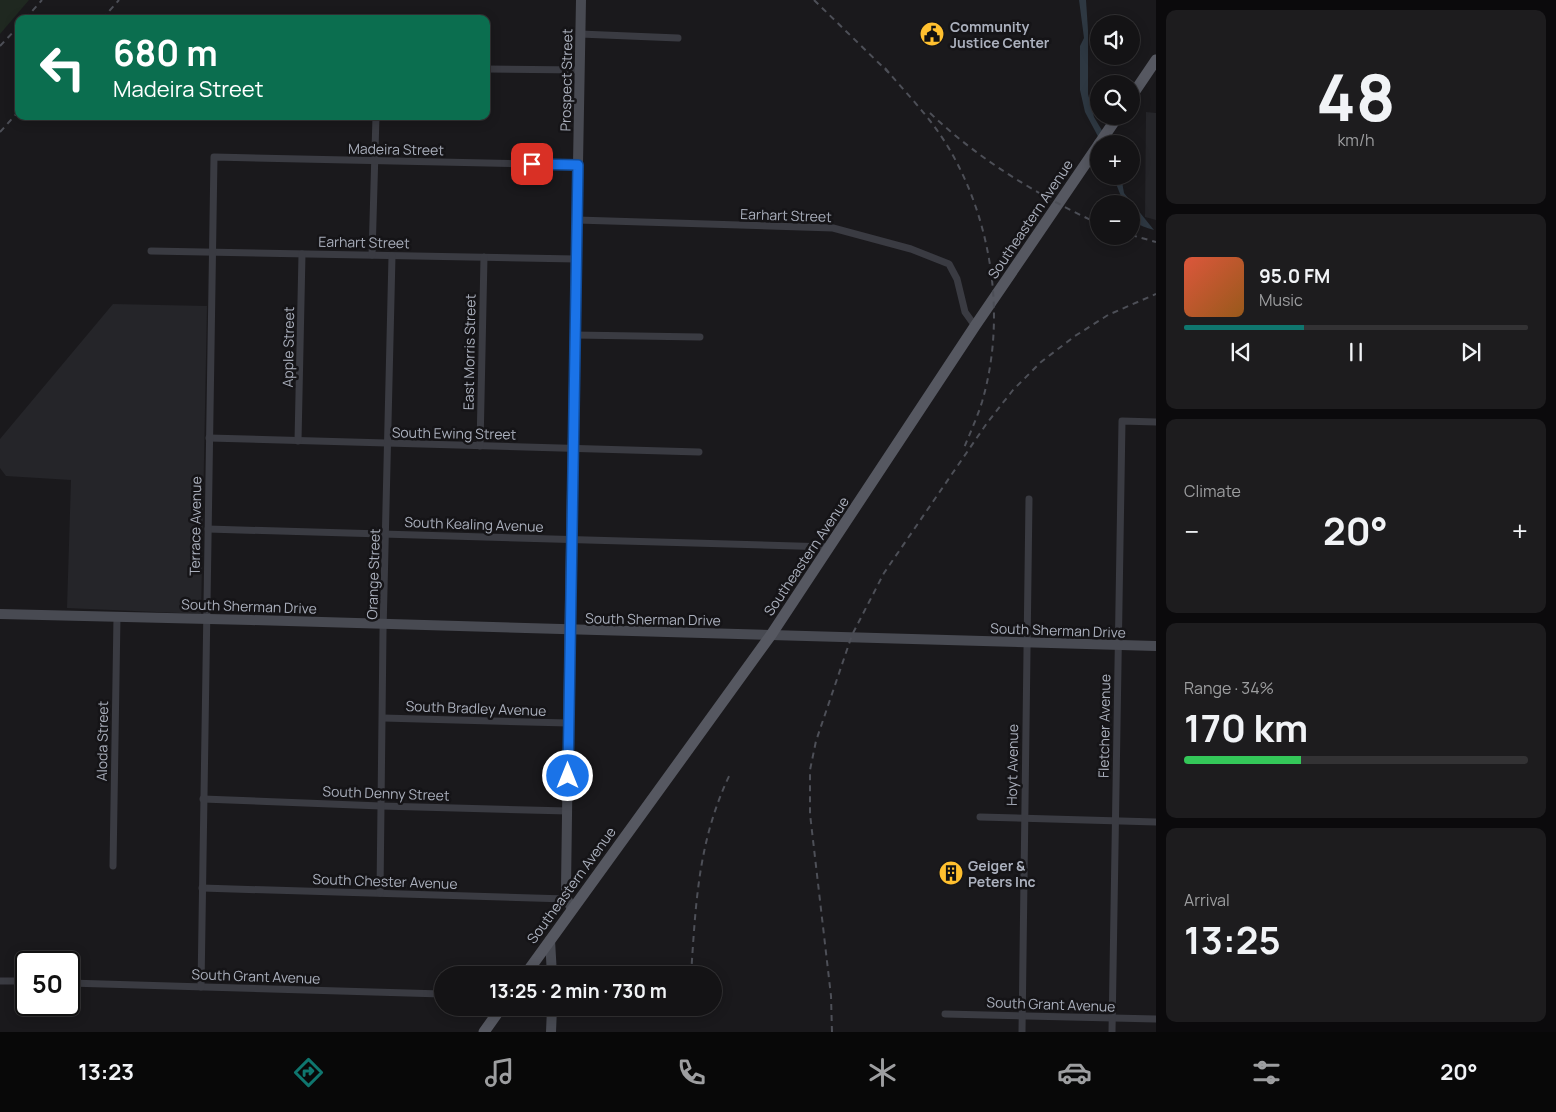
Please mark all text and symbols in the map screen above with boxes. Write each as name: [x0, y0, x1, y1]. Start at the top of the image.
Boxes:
map controls: [1090, 15, 1140, 245]
button: sound: [1090, 15, 1140, 65]
place label: Community Justice Center: [950, 17, 1050, 52]
public building icon: Community Justice Center: [919, 21, 945, 47]
street label: Prospect Street: [556, 28, 576, 131]
text: 680 m: [113, 29, 218, 77]
icon: left: [30, 35, 95, 100]
text: 48: [1316, 52, 1396, 141]
text: Madeira Street: [113, 74, 263, 104]
button: search: [1090, 75, 1140, 125]
text: km/h: [1337, 129, 1375, 151]
button: +: [1090, 135, 1140, 185]
street label: Madeira Street: [348, 139, 444, 159]
pin: [511, 143, 553, 185]
icon: arrive: [518, 150, 546, 178]
street label: Southeastern Avenue: [983, 156, 1077, 282]
button: −: [1090, 195, 1140, 245]
street label: Earhart Street: [740, 204, 832, 226]
street label: Earhart Street: [318, 232, 410, 252]
text: 95.0 FM: [1259, 263, 1330, 289]
text: Music: [1259, 289, 1303, 311]
street label: East Morris Street: [458, 293, 480, 410]
street label: Apple Street: [278, 306, 298, 388]
icon: previous: [1227, 338, 1255, 366]
icon: pause: [1342, 338, 1370, 366]
icon: next: [1457, 338, 1485, 366]
street label: South Ewing Street: [392, 422, 517, 444]
street label: Terrace Avenue: [185, 476, 205, 576]
text: Climate: [1184, 480, 1241, 502]
street label: Southeastern Avenue: [759, 493, 853, 619]
text: 20°: [1323, 504, 1388, 556]
street label: South Kealing Avenue: [404, 512, 544, 536]
text: −: [1184, 512, 1199, 550]
text: +: [1512, 512, 1528, 550]
street label: Orange Street: [362, 528, 384, 620]
street label: South Sherman Drive: [181, 594, 317, 618]
street label: South Sherman Drive: [585, 608, 721, 630]
street label: South Sherman Drive: [990, 618, 1126, 642]
street label: Fletcher Avenue: [1094, 674, 1114, 778]
text: Range · 34%: [1184, 677, 1274, 699]
street label: South Bradley Avenue: [405, 696, 547, 720]
street label: Aloda Street: [92, 700, 112, 781]
text: 170 km: [1184, 701, 1308, 753]
street label: Hoyt Avenue: [1002, 724, 1022, 806]
position arrow: [541, 749, 593, 801]
street label: South Denny Street: [322, 781, 450, 805]
street label: Southeastern Avenue: [522, 823, 620, 947]
place label: Geiger & Peters Inc: [968, 856, 1036, 891]
building icon: Geiger & Peters Inc: [938, 860, 964, 886]
street label: South Chester Avenue: [312, 869, 458, 893]
text: Arrival: [1184, 889, 1230, 911]
text: 13:25: [1184, 913, 1281, 965]
speed limit sign: 50: [15, 951, 80, 1016]
street label: South Grant Avenue: [191, 964, 321, 988]
text: 13:25 · 2 min · 730 m: [489, 978, 667, 1004]
street label: South Grant Avenue: [986, 992, 1116, 1016]
icon: directions: [291, 1055, 326, 1090]
icon: music: [482, 1055, 517, 1090]
icon: phone: [674, 1055, 709, 1090]
icon: climate: [865, 1055, 900, 1090]
icon: car: [1057, 1055, 1092, 1090]
icon: filters: [1249, 1055, 1284, 1090]
text: 13:23: [78, 1057, 134, 1087]
text: 20°: [1440, 1057, 1478, 1087]

